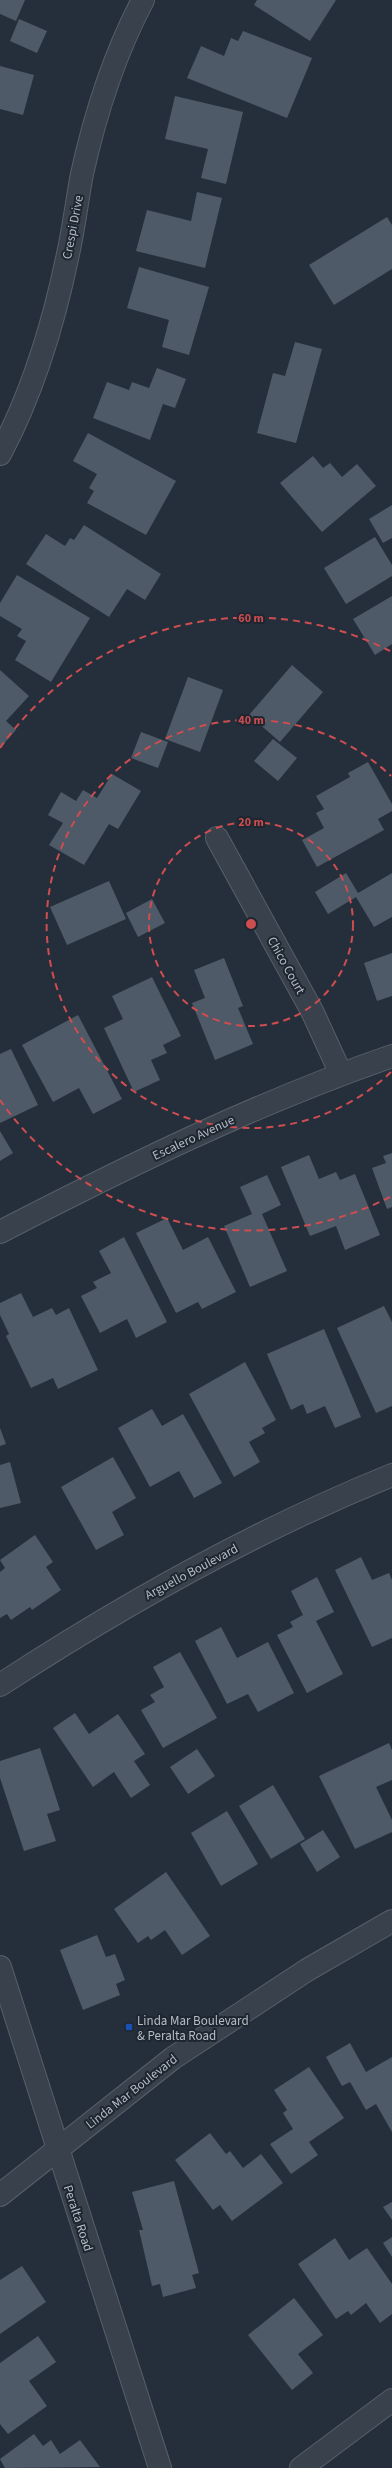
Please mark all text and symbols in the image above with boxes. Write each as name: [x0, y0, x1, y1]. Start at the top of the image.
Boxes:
street label: Crespi Drive: [58, 194, 88, 261]
text: 60 m: [238, 610, 264, 627]
text: 40 m: [238, 712, 264, 729]
text: 20 m: [238, 814, 264, 831]
centre of rings: [244, 917, 258, 931]
street label: Chico Court: [263, 933, 310, 998]
street label: Escalero Avenue: [150, 1111, 237, 1165]
street label: Arguello Boulevard: [142, 1540, 241, 1604]
place label: Linda Mar Boulevard & Peralta Road: [137, 2012, 249, 2045]
marker: Linda Mar Boulevard & Peralta Road: [124, 2022, 134, 2032]
street label: Linda Mar Boulevard: [82, 2050, 181, 2133]
street label: Peralta Road: [59, 2183, 97, 2254]

